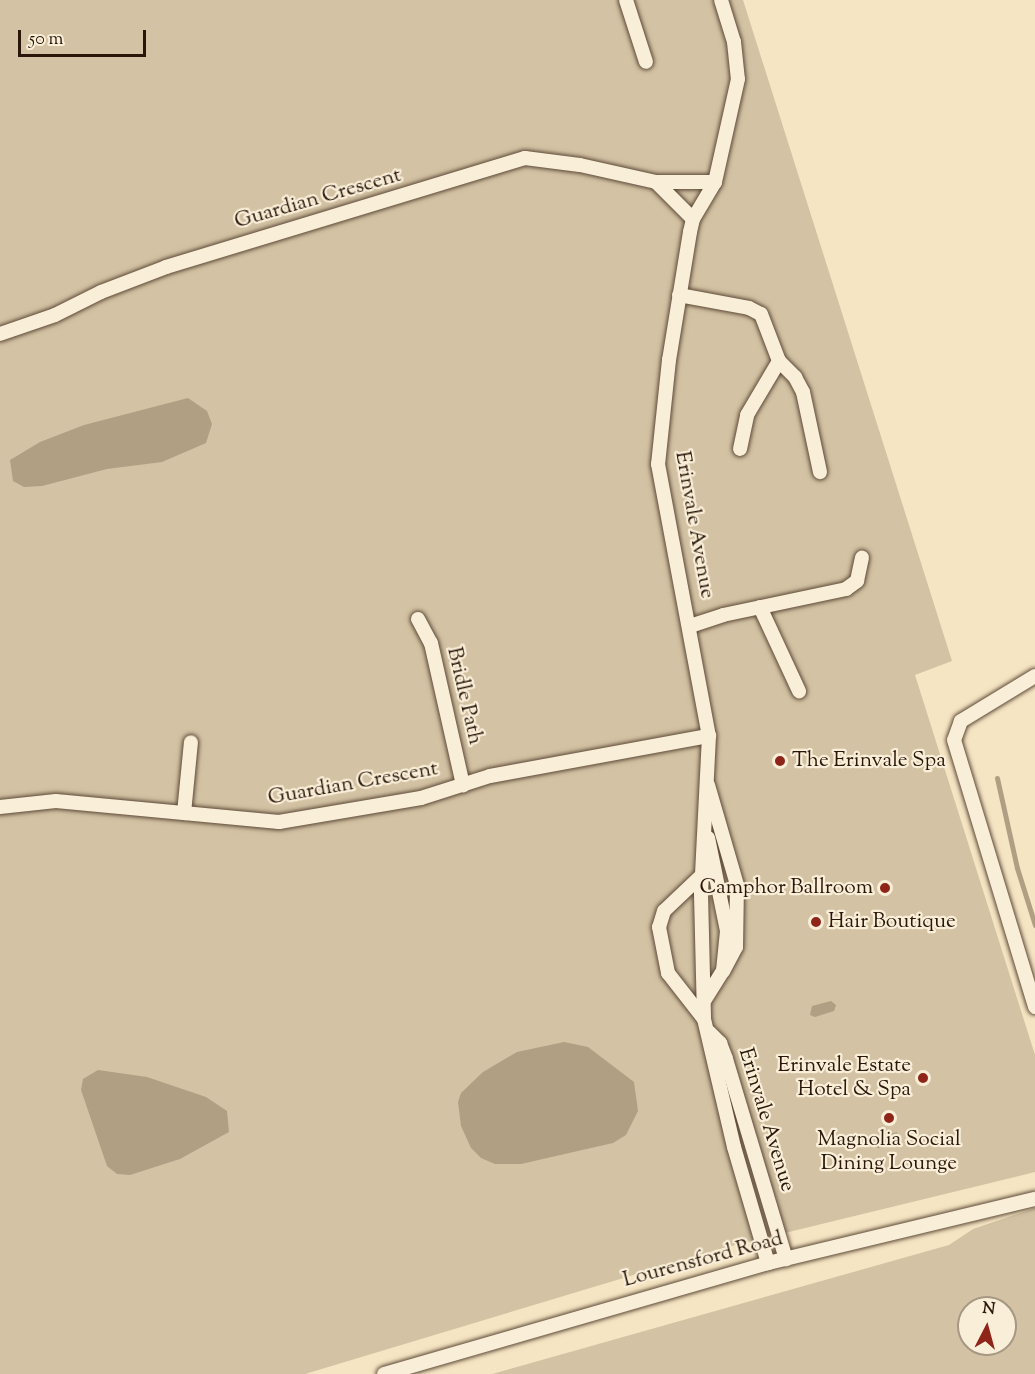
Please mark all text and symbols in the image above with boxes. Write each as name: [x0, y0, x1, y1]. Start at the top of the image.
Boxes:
scale bar: [21, 18, 148, 56]
text: 50 m: [29, 27, 63, 53]
street label: Guardian Crescent: [232, 163, 404, 235]
street label: Erinvale Avenue: [669, 449, 719, 601]
street label: Bridle Path: [441, 645, 487, 747]
place label: The Erinvale Spa: [792, 748, 946, 774]
marker: The Erinvale Spa: [773, 754, 787, 768]
street label: Guardian Crescent: [266, 757, 440, 811]
place label: Camphor Ballroom: [699, 875, 873, 901]
marker: Camphor Ballroom: [878, 881, 892, 895]
place label: Hair Boutique: [828, 909, 956, 935]
marker: Hair Boutique: [809, 915, 823, 929]
street label: Erinvale Avenue: [732, 1045, 800, 1195]
place label: Erinvale Estate Hotel & Spa: [778, 1053, 911, 1103]
marker: Erinvale Estate Hotel & Spa: [916, 1071, 930, 1085]
marker: Magnolia Social Dining Lounge: [882, 1111, 896, 1125]
place label: Magnolia Social Dining Lounge: [817, 1127, 961, 1177]
street label: Lourensford Road: [620, 1227, 786, 1293]
north arrow: [957, 1296, 1017, 1356]
text: N: [981, 1297, 996, 1322]

